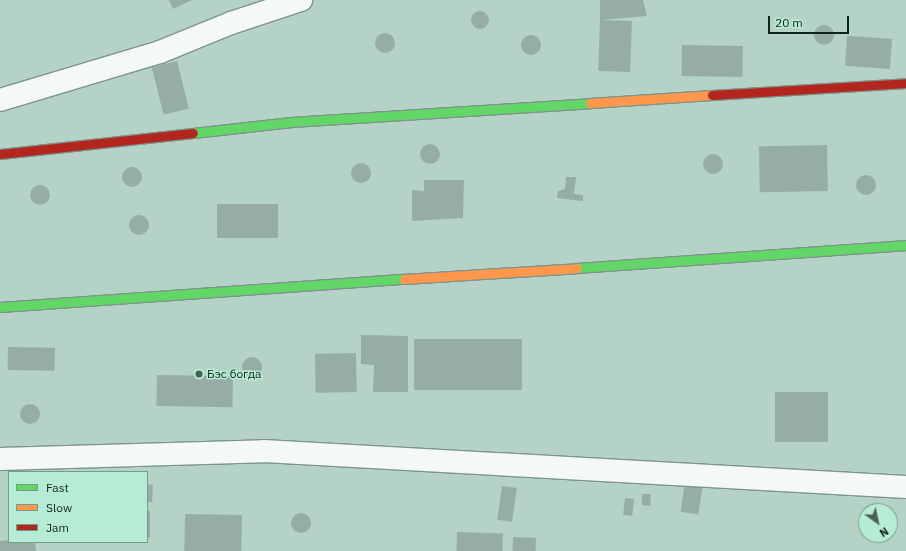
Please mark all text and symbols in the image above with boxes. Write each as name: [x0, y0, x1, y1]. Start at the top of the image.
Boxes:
scale bar: [770, 8, 851, 34]
text: 20 m: [775, 15, 803, 30]
place label: Бэс богда: [207, 367, 262, 381]
marker: Бэс богда: [194, 369, 204, 379]
legend: [8, 471, 148, 543]
text: Fast: [46, 480, 69, 495]
text: Slow: [46, 500, 72, 515]
north arrow: [858, 503, 898, 543]
text: Jam: [46, 520, 69, 535]
text: N: [877, 524, 891, 540]

